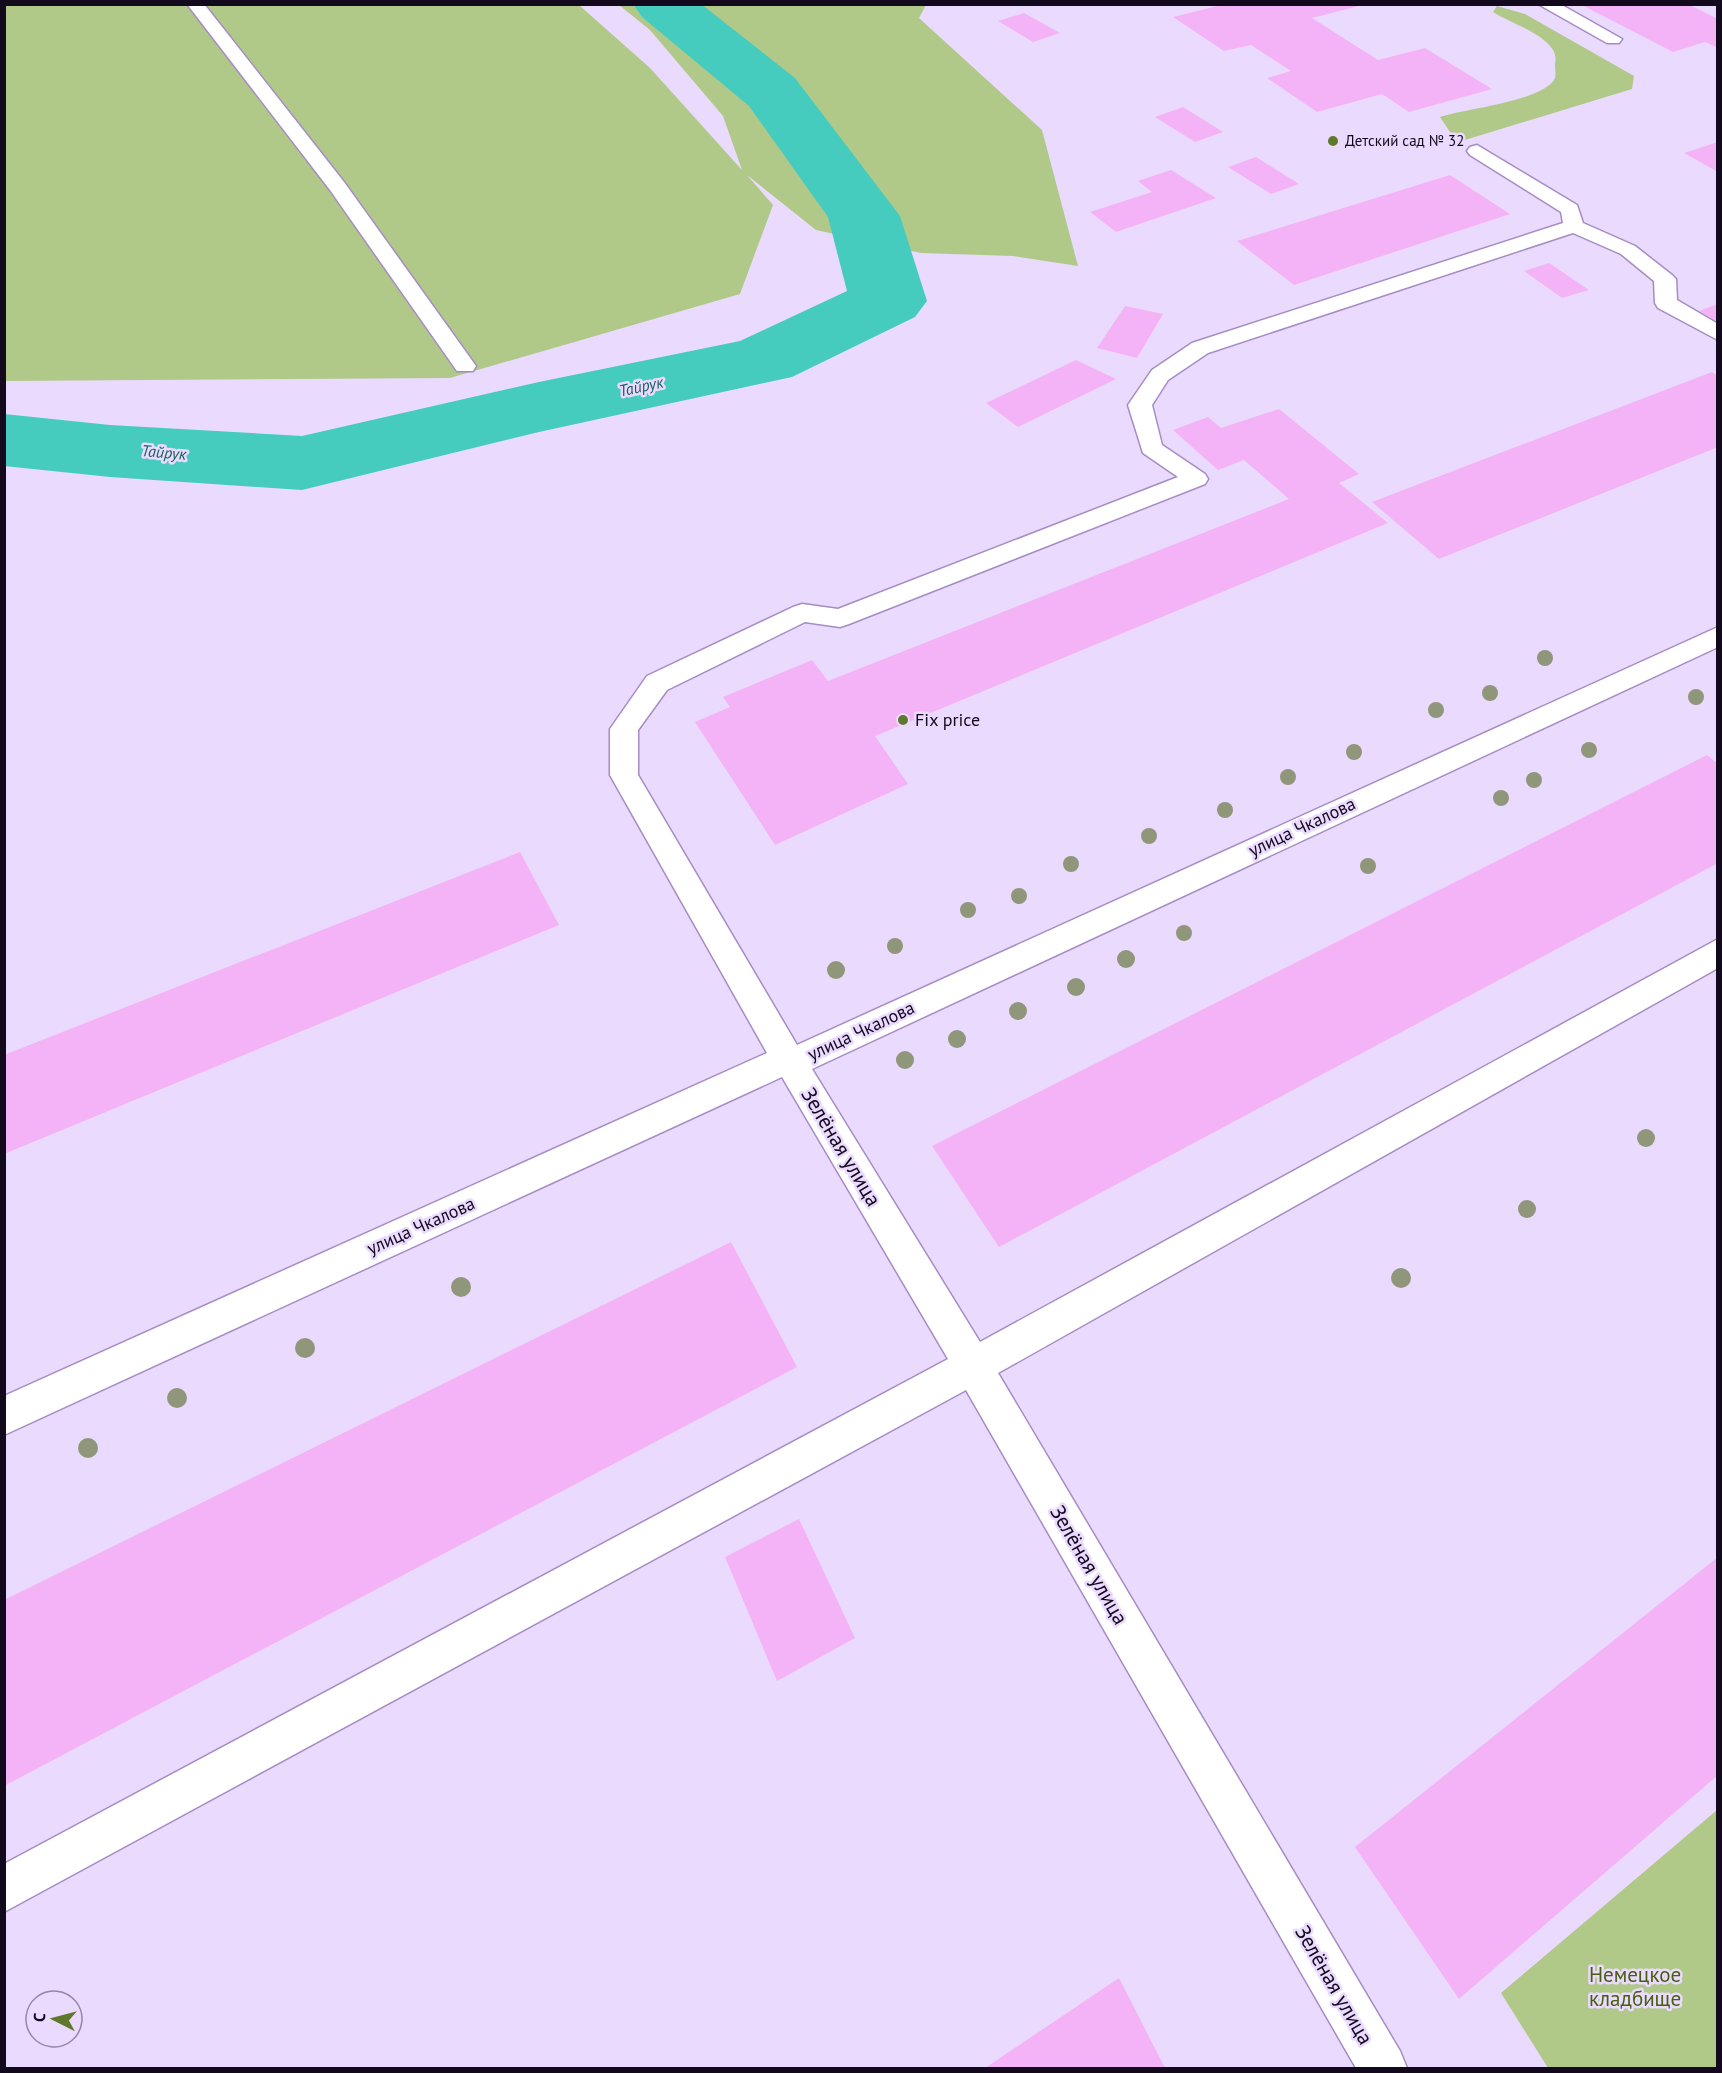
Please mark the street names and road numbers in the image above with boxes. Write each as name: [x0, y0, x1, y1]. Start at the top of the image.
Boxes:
street label: улица Чкалова: [1245, 792, 1359, 861]
street label: улица Чкалова: [804, 996, 918, 1065]
street label: Зелёная улица: [795, 1083, 887, 1211]
street label: улица Чкалова: [363, 1192, 478, 1260]
street label: Зелёная улица: [1044, 1500, 1135, 1629]
street label: Зелёная улица: [1289, 1920, 1380, 2049]

